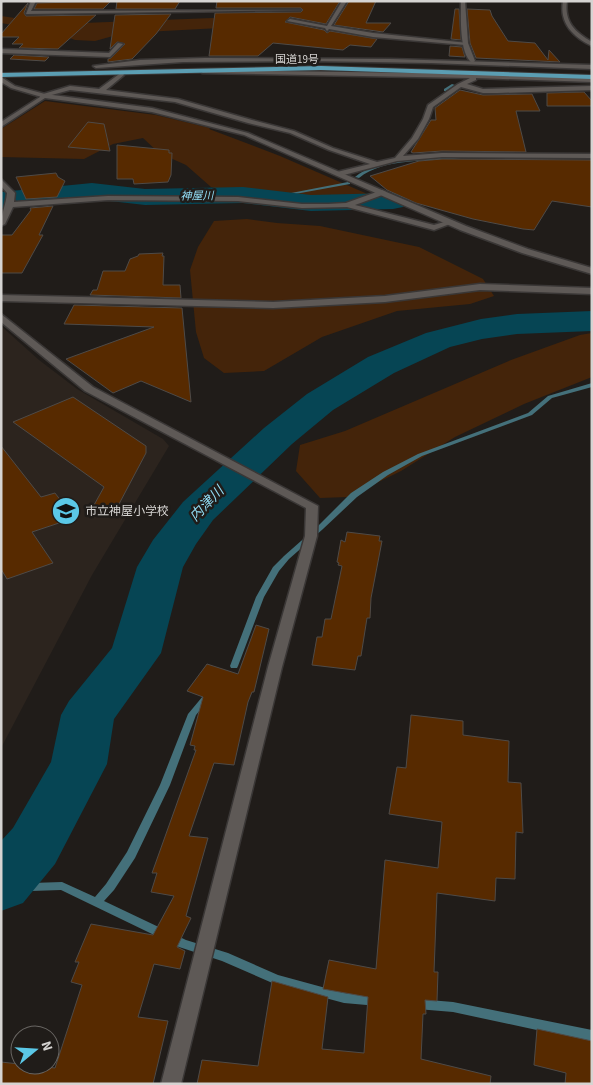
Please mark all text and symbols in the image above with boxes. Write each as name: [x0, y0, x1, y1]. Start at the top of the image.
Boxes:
street label: 国道19号: [275, 52, 319, 67]
water label: 神屋川: [180, 188, 215, 204]
water label: 内津川: [185, 481, 230, 526]
school or university icon: 市立神屋小学校: [51, 496, 81, 526]
place label: 市立神屋小学校: [85, 503, 169, 520]
north arrow: [10, 1025, 60, 1075]
text: N: [35, 1039, 57, 1054]

